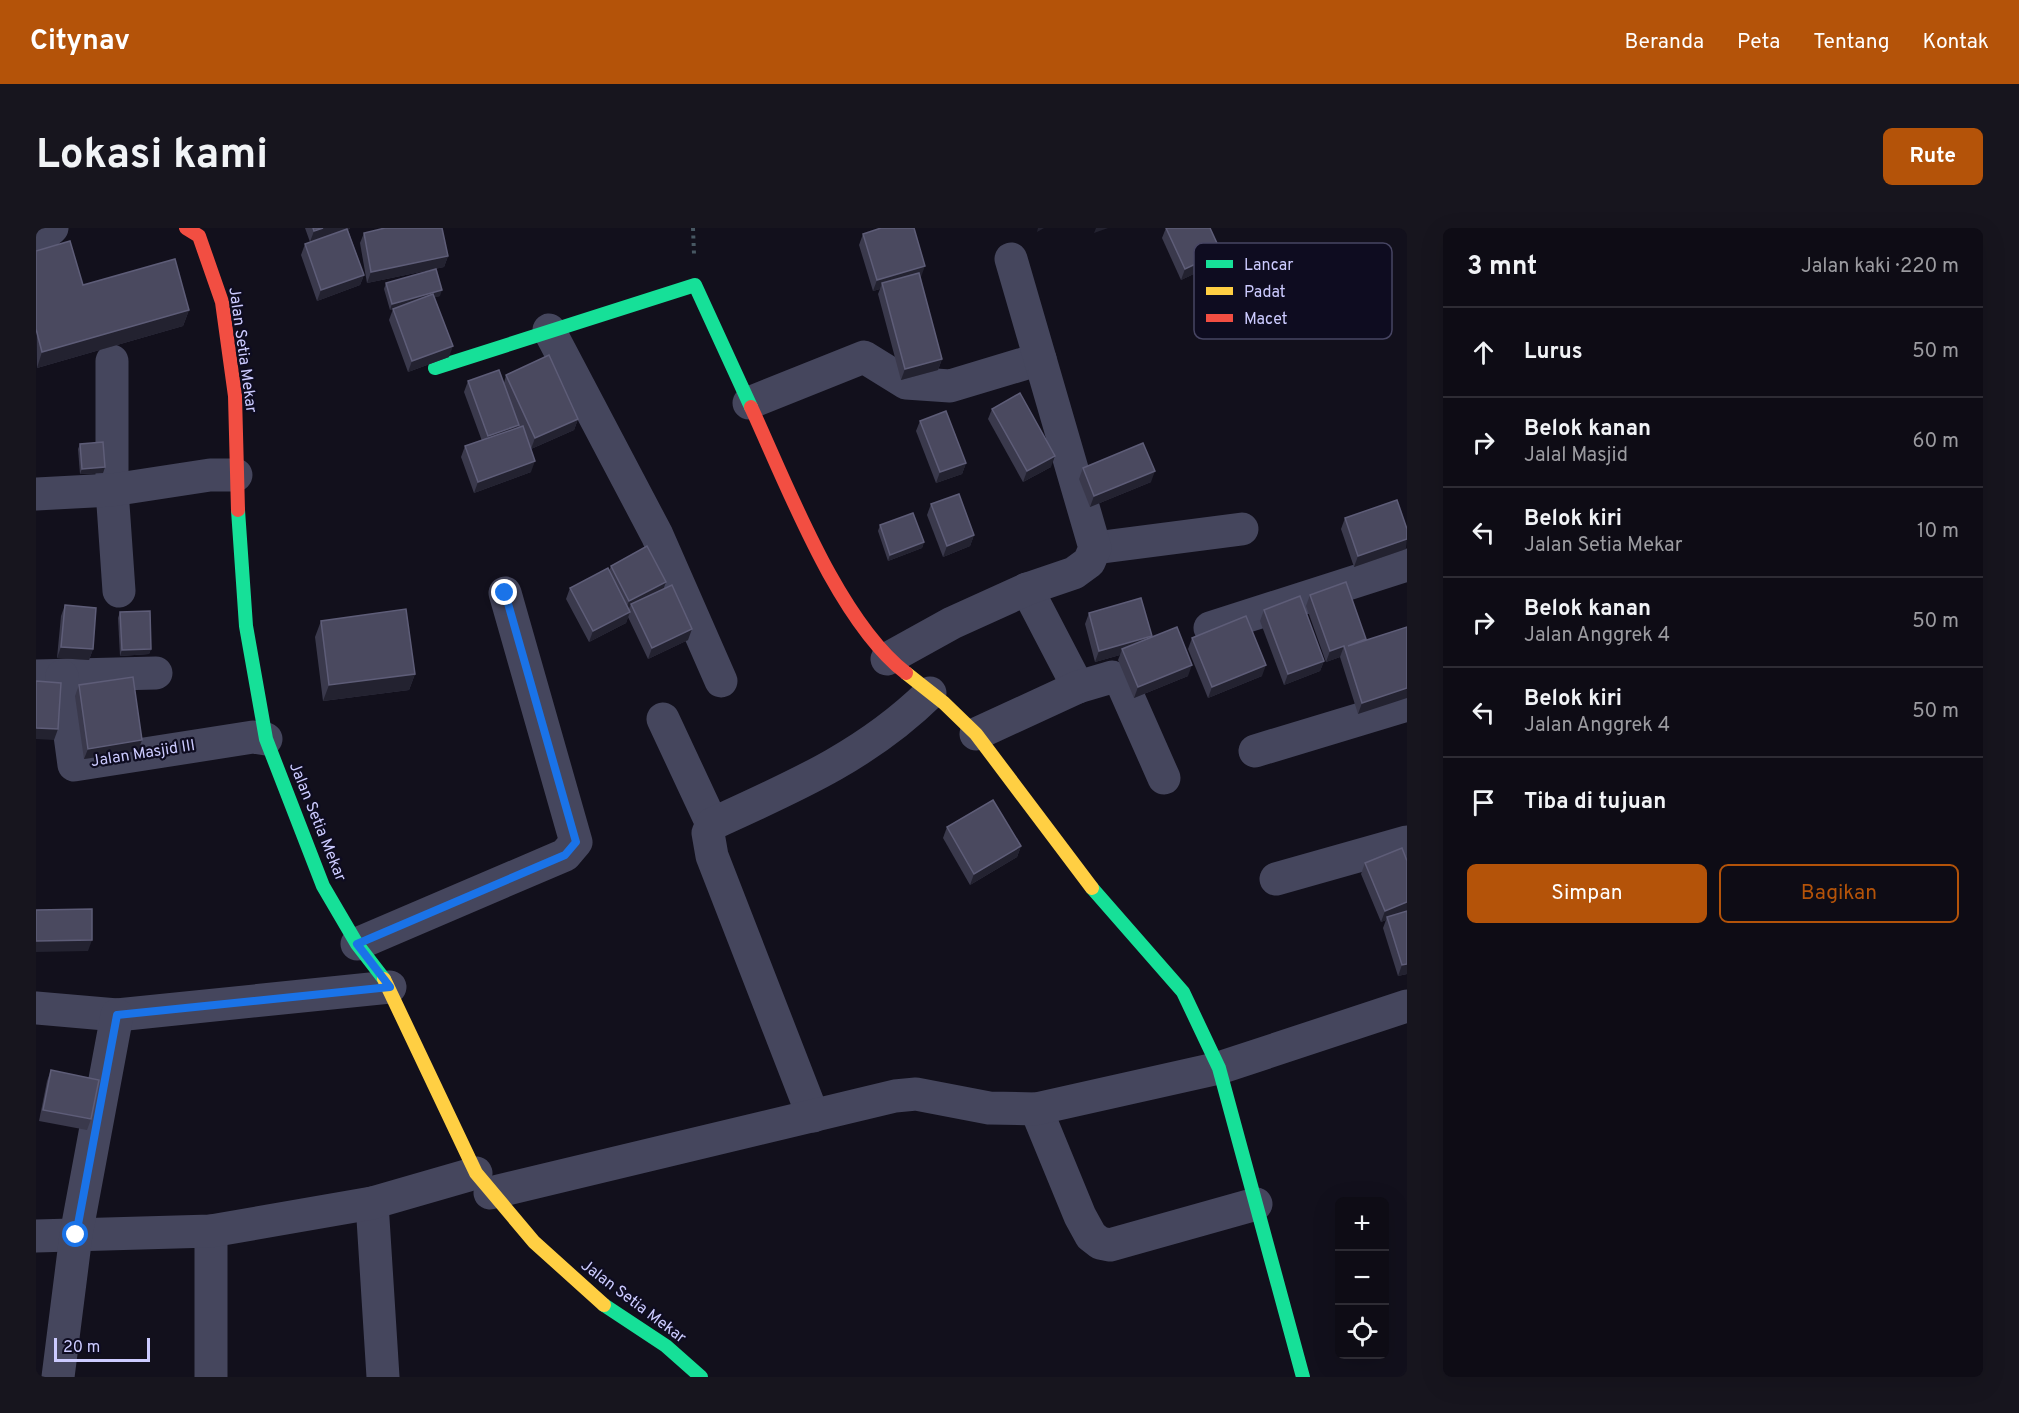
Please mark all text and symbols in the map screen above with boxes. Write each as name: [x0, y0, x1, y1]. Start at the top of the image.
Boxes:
text: Citynav: [30, 24, 130, 60]
text: Beranda: [1625, 29, 1704, 56]
text: Peta: [1737, 29, 1780, 56]
text: Tentang: [1813, 29, 1890, 56]
text: Kontak: [1923, 29, 1989, 56]
button: Rute: [1883, 128, 1983, 185]
text: Lokasi kami: [36, 130, 268, 183]
legend: [1194, 243, 1392, 339]
text: 3 mnt: [1467, 251, 1537, 284]
text: Jalan kaki · 220 m: [1801, 254, 1959, 280]
text: Lancar: [1244, 256, 1294, 276]
text: Padat: [1244, 283, 1286, 303]
street label: Jalan Setia Mekar: [223, 286, 261, 414]
text: Macet: [1244, 310, 1288, 330]
icon: ahead: [1467, 336, 1500, 369]
text: Lurus: [1524, 339, 1583, 366]
text: 50 m: [1912, 339, 1959, 365]
text: Belok kanan: [1524, 416, 1651, 443]
icon: right: [1467, 426, 1500, 459]
text: 60 m: [1913, 429, 1959, 455]
text: Jalal Masjid: [1524, 443, 1628, 469]
text: Belok kiri: [1524, 506, 1622, 533]
icon: left: [1467, 516, 1500, 549]
text: 10 m: [1917, 519, 1959, 545]
text: Jalan Setia Mekar: [1524, 533, 1683, 559]
route end: [491, 579, 517, 605]
text: Belok kanan: [1524, 596, 1651, 623]
icon: right: [1467, 606, 1500, 639]
text: 50 m: [1912, 609, 1959, 635]
text: Jalan Anggrek 4: [1524, 623, 1670, 649]
text: Belok kiri: [1524, 686, 1622, 713]
icon: left: [1467, 696, 1500, 729]
text: 50 m: [1912, 699, 1959, 725]
text: Jalan Anggrek 4: [1524, 713, 1670, 739]
street label: Jalan Masjid III: [89, 736, 197, 772]
street label: Jalan Setia Mekar: [284, 759, 350, 885]
icon: arrive: [1467, 786, 1500, 819]
text: Tiba di tujuan: [1524, 789, 1666, 816]
button: Simpan: [1467, 864, 1707, 923]
button: Bagikan: [1719, 864, 1959, 923]
map controls: [1335, 1197, 1389, 1359]
button: +: [1335, 1197, 1389, 1251]
route start: [62, 1221, 88, 1247]
button: −: [1335, 1251, 1389, 1305]
street label: Jalan Setia Mekar: [576, 1256, 690, 1348]
button: locate: [1335, 1305, 1389, 1359]
scale bar: [54, 1335, 150, 1362]
text: 20 m: [63, 1338, 100, 1358]

